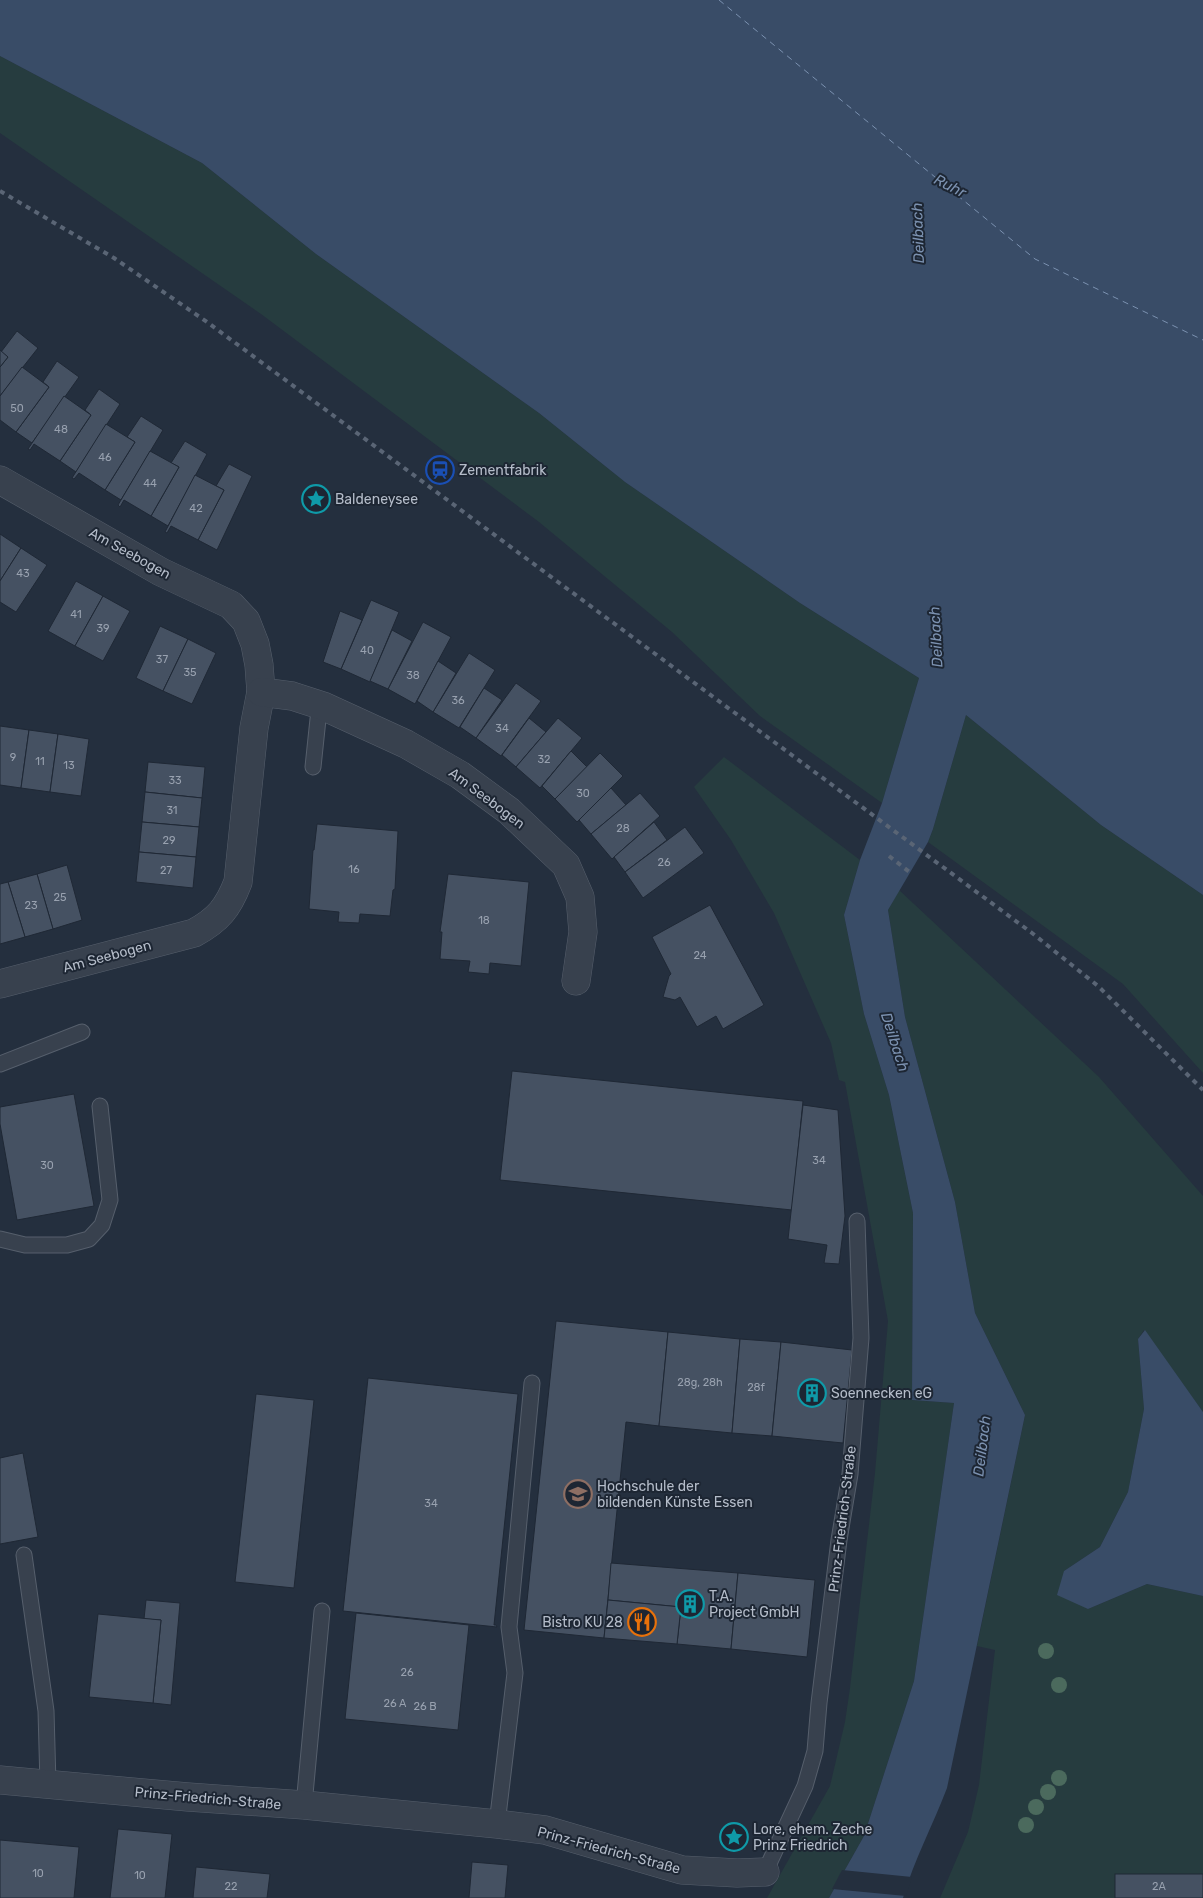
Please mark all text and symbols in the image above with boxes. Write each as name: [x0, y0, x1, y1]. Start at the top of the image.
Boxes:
water label: Ruhr: [931, 170, 970, 202]
water label: Deilbach: [908, 202, 928, 264]
house number: 50: [10, 402, 24, 415]
house number: 48: [54, 423, 68, 436]
house number: 46: [98, 451, 112, 464]
station icon: Zementfabrik: [425, 455, 455, 485]
place label: Zementfabrik: [459, 462, 547, 479]
house number: 44: [143, 477, 157, 490]
place icon: Baldeneysee: [301, 484, 331, 514]
place label: Baldeneysee: [335, 491, 418, 508]
house number: 42: [189, 502, 203, 515]
street label: Am Seebogen: [86, 524, 174, 583]
house number: 43: [16, 567, 30, 580]
water label: Deilbach: [925, 606, 947, 668]
house number: 41: [70, 608, 82, 621]
house number: 39: [96, 622, 110, 635]
house number: 40: [360, 644, 374, 657]
house number: 37: [156, 653, 168, 666]
house number: 35: [183, 666, 197, 679]
house number: 38: [406, 669, 420, 682]
house number: 36: [451, 694, 465, 707]
house number: 34: [495, 722, 509, 735]
house number: 9: [10, 751, 16, 764]
house number: 32: [537, 753, 551, 766]
house number: 11: [35, 755, 45, 768]
house number: 13: [63, 759, 75, 772]
street label: Am Seebogen: [445, 764, 528, 832]
house number: 33: [168, 774, 182, 787]
house number: 30: [576, 787, 590, 800]
house number: 31: [166, 804, 178, 817]
house number: 28: [616, 822, 630, 835]
house number: 29: [163, 834, 175, 847]
house number: 26: [657, 856, 671, 869]
house number: 16: [348, 863, 360, 876]
house number: 27: [160, 864, 172, 877]
house number: 25: [54, 891, 67, 904]
house number: 23: [24, 899, 38, 912]
house number: 18: [478, 914, 490, 927]
street label: Am Seebogen: [61, 937, 153, 976]
house number: 24: [693, 949, 707, 962]
water label: Deilbach: [877, 1010, 913, 1074]
house number: 34: [812, 1154, 826, 1167]
house number: 30: [40, 1159, 54, 1172]
house number: 28g, 28h: [677, 1376, 723, 1389]
building icon: Soennecken eG: [797, 1378, 827, 1408]
house number: 28f: [747, 1381, 766, 1394]
place label: Soennecken eG: [831, 1385, 932, 1402]
water label: Deilbach: [969, 1415, 995, 1477]
street label: Prinz-Friedrich-Straße: [825, 1445, 860, 1593]
place label: Hochschule der bildenden Künste Essen: [597, 1478, 753, 1511]
school or university icon: Hochschule der bildenden Künste Essen: [563, 1479, 593, 1509]
house number: 34: [424, 1497, 438, 1510]
place label: T.A. Project GmbH: [709, 1588, 800, 1621]
building icon: T.A. Project GmbH: [675, 1589, 705, 1619]
restaurant icon: Bistro KU 28: [627, 1607, 657, 1637]
place label: Bistro KU 28: [542, 1614, 623, 1631]
house number: 26: [400, 1666, 414, 1679]
house number: 26 A: [384, 1697, 407, 1710]
house number: 26 B: [413, 1700, 437, 1713]
street label: Prinz-Friedrich-Straße: [134, 1784, 282, 1813]
place label: Lore, ehem. Zeche Prinz Friedrich: [753, 1821, 873, 1854]
place icon: Lore, ehem. Zeche Prinz Friedrich: [719, 1822, 749, 1852]
street label: Prinz-Friedrich-Straße: [536, 1823, 682, 1878]
house number: 10: [32, 1867, 44, 1880]
house number: 10: [134, 1869, 146, 1882]
house number: 22: [225, 1880, 237, 1893]
house number: 2A: [1152, 1880, 1167, 1893]

